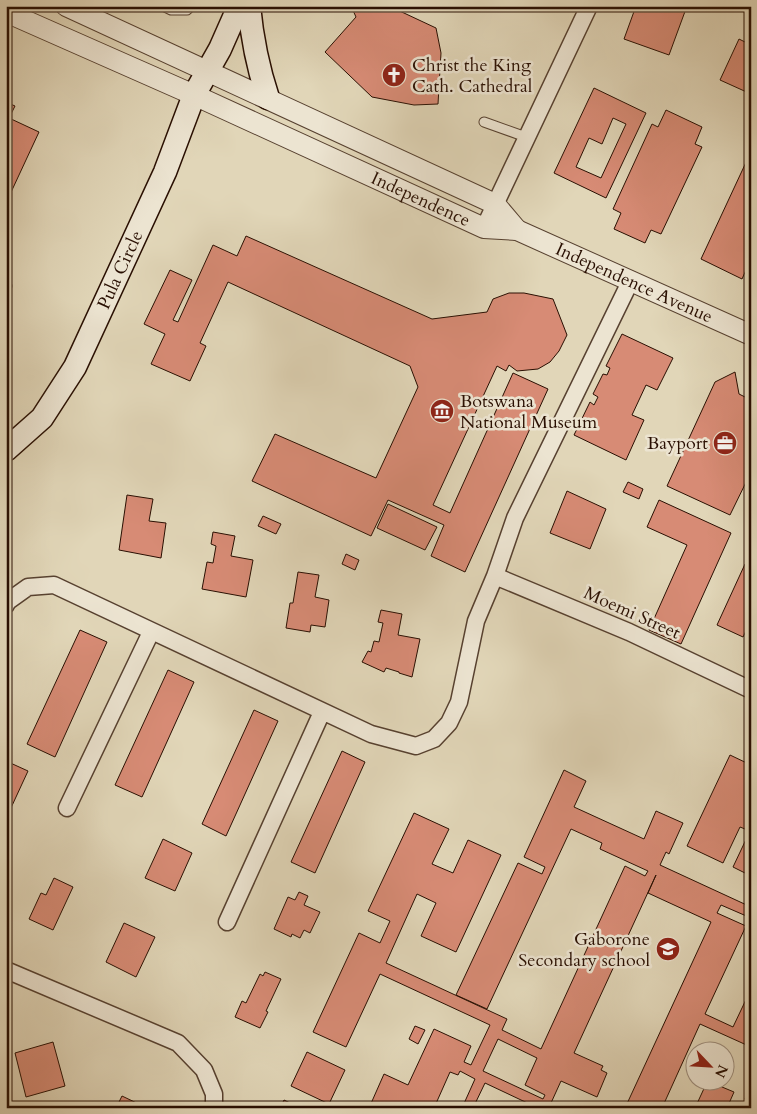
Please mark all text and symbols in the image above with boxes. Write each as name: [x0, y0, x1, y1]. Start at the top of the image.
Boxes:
place label: Christ the King Cath. Cathedral: [412, 53, 533, 99]
church icon: Christ the King Cath. Cathedral: [381, 62, 407, 88]
street label: Independence: [367, 165, 474, 233]
street label: Pula Circle: [91, 226, 149, 313]
street label: Independence Avenue: [552, 236, 717, 329]
place label: Botswana National Museum: [460, 389, 598, 435]
museum icon: Botswana National Museum: [429, 398, 455, 424]
office icon: Bayport: [712, 430, 738, 456]
place label: Bayport: [647, 431, 708, 456]
street label: Moemi Street: [580, 581, 685, 646]
place label: Gaborone Secondary school: [518, 927, 650, 973]
school or university icon: Gaborone Secondary school: [655, 936, 681, 962]
north arrow: [684, 1042, 734, 1092]
text: N: [710, 1062, 733, 1081]

